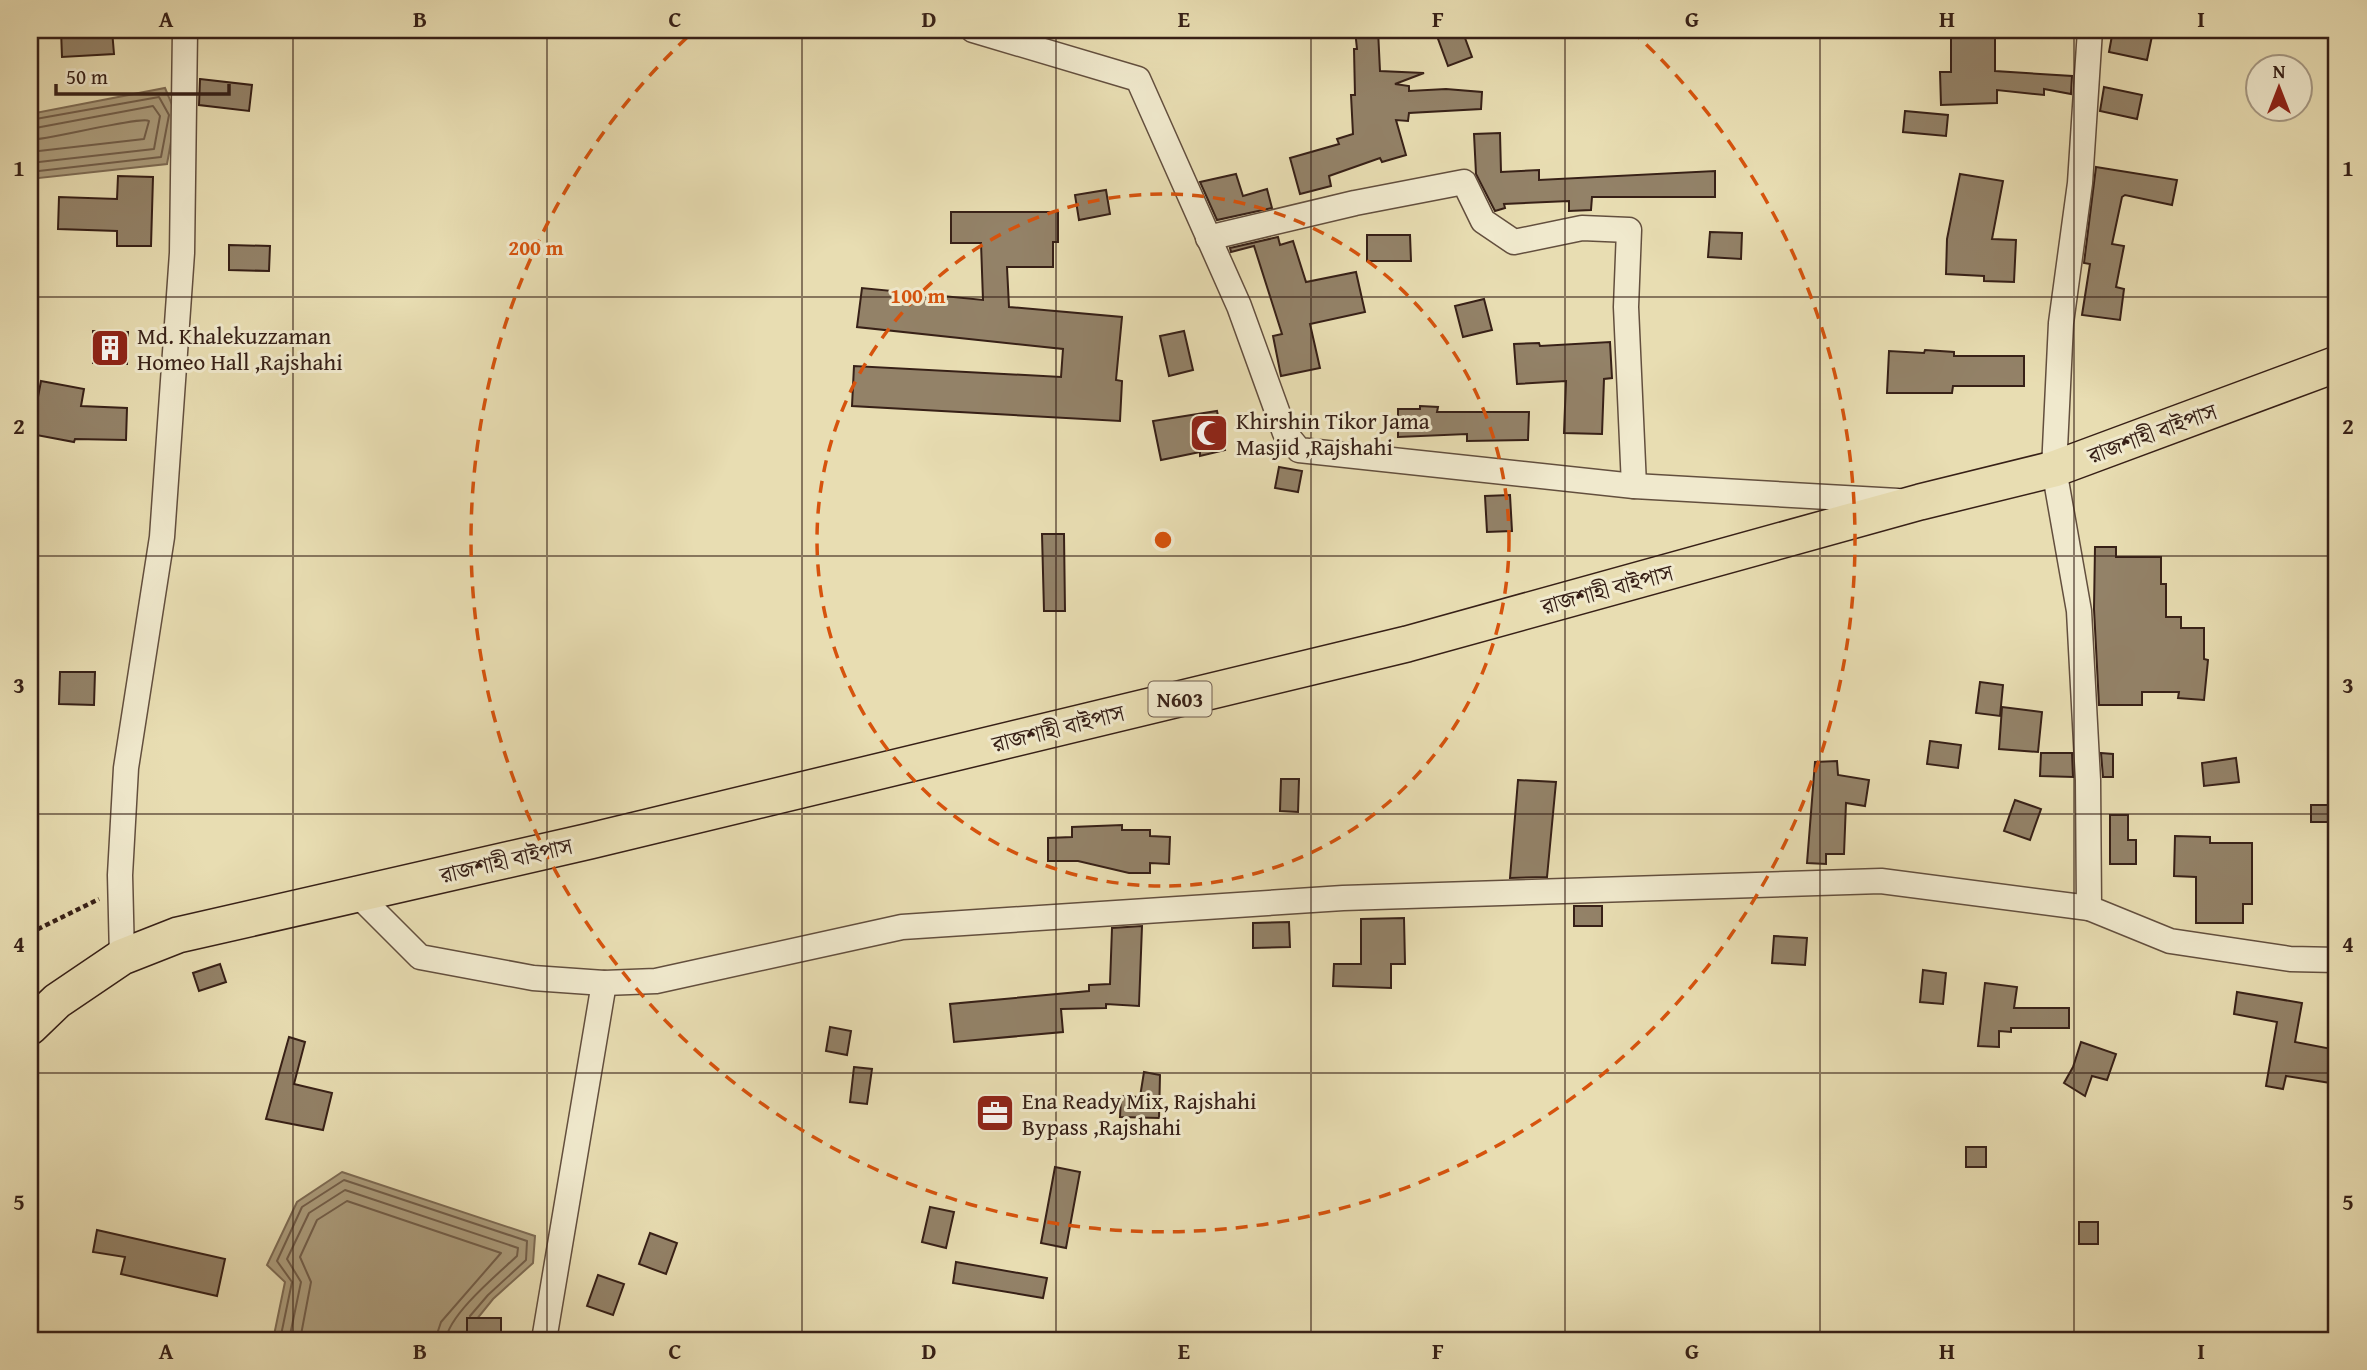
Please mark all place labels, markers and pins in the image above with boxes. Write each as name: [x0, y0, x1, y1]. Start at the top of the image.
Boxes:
place label: Md. Khalekuzzaman Homeo Hall ,Rajshahi: [137, 319, 343, 378]
building icon: Md. Khalekuzzaman Homeo Hall ,Rajshahi: [89, 327, 131, 369]
place label: Khirshin Tikor Jama Masjid ,Rajshahi: [1236, 404, 1430, 463]
mosque icon: Khirshin Tikor Jama Masjid ,Rajshahi: [1188, 412, 1230, 454]
centre of rings: [1151, 528, 1175, 552]
place label: Ena Ready Mix, Rajshahi Bypass ,Rajshahi: [1022, 1084, 1256, 1143]
office icon: Ena Ready Mix, Rajshahi Bypass ,Rajshahi: [974, 1092, 1016, 1134]

